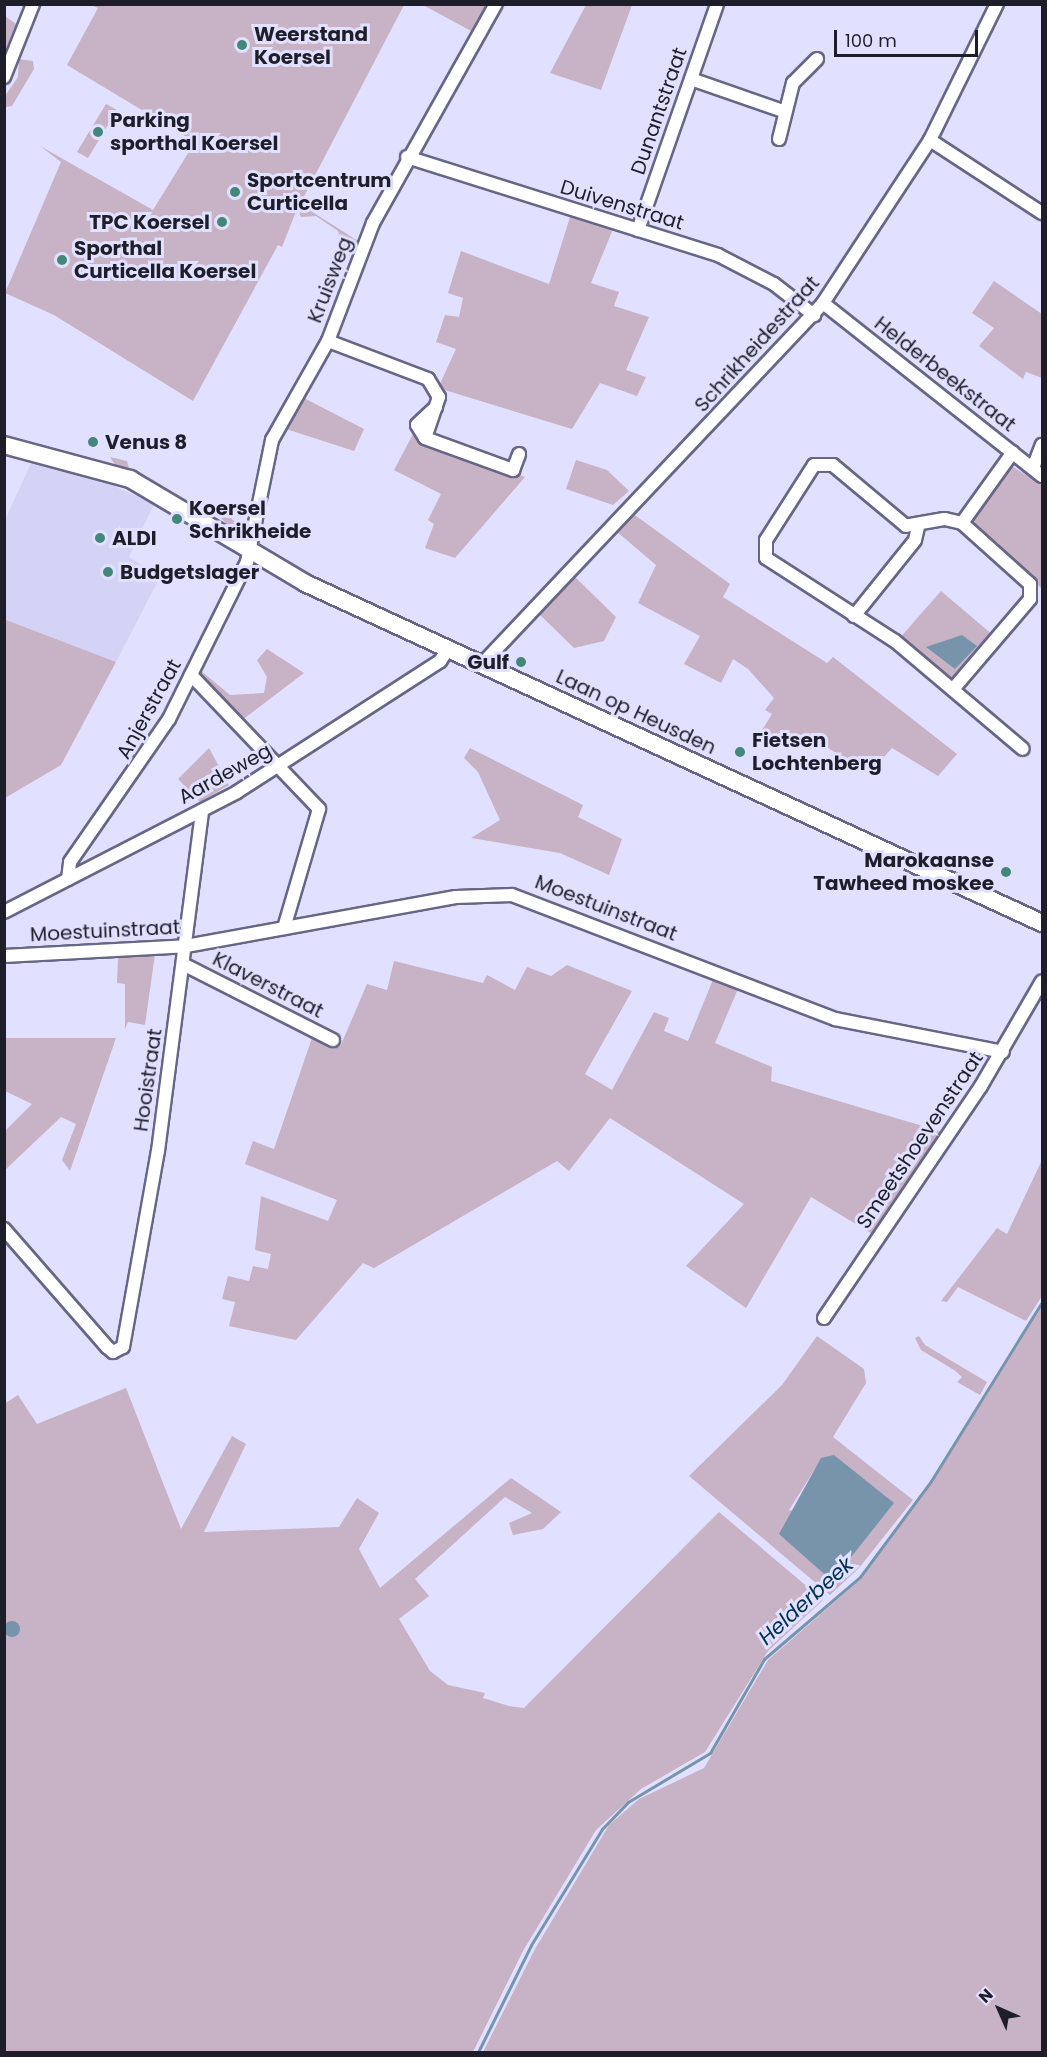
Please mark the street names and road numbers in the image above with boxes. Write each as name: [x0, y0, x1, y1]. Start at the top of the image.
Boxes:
street label: Dunantstraat: [626, 44, 692, 178]
street label: Duivenstraat: [557, 175, 687, 235]
street label: Kruisweg: [303, 234, 357, 326]
street label: Schrikheidestraat: [690, 271, 824, 417]
street label: Helderbeekstraat: [870, 311, 1020, 437]
street label: Anjerstraat: [112, 655, 186, 763]
street label: Laan op Heusden: [552, 664, 720, 760]
street label: Aardeweg: [174, 739, 276, 809]
street label: Moestuinstraat: [532, 870, 680, 946]
street label: Moestuinstraat: [29, 915, 181, 947]
street label: Klaverstraat: [209, 947, 327, 1023]
street label: Hooistraat: [129, 1027, 167, 1133]
street label: Smeetshoevenstraat: [852, 1047, 988, 1233]

